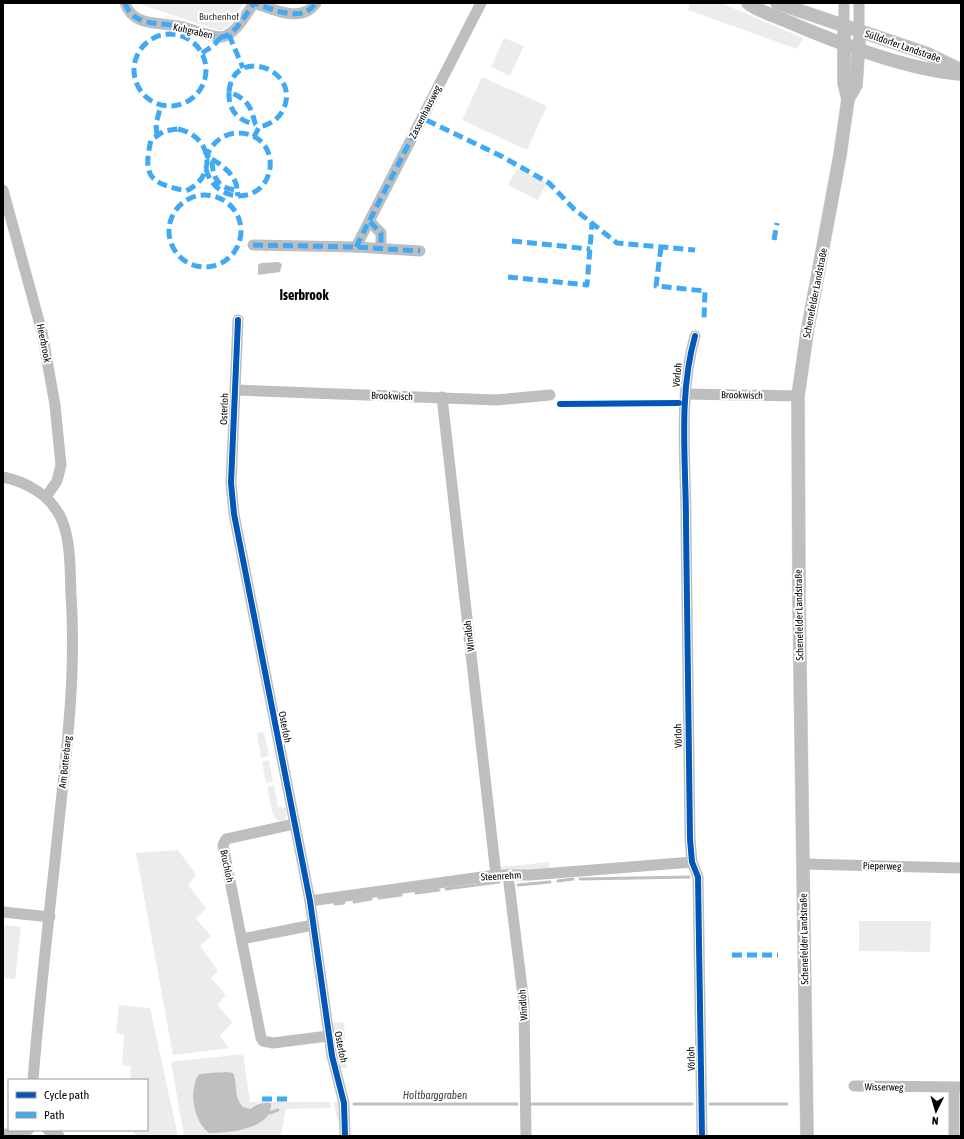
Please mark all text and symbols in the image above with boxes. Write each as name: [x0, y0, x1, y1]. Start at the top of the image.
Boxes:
park label: Buchenhof: [199, 11, 239, 22]
street label: Kuhgraben: [172, 21, 214, 41]
street label: Sülldorfer Landstraße: [864, 28, 943, 64]
street label: Zassenhausweg: [407, 83, 443, 140]
street label: Schenefelder Landstraße: [801, 247, 829, 339]
district label: Iserbrook: [279, 287, 329, 303]
street label: Heerbrook: [35, 323, 53, 364]
street label: Vörloh: [670, 362, 684, 388]
street label: Brookwisch: [721, 389, 763, 401]
street label: Brookwisch: [371, 390, 413, 402]
street label: Osterloh: [218, 393, 230, 425]
street label: Schenefelder Landstraße: [793, 569, 805, 661]
street label: Windloh: [462, 620, 476, 652]
street label: Osterloh: [277, 710, 293, 744]
street label: Vörloh: [672, 724, 684, 748]
street label: Am Botterbarg: [57, 735, 73, 789]
street label: Bruchloh: [218, 849, 236, 884]
street label: Pieperweg: [863, 860, 902, 872]
street label: Steenrehm: [481, 869, 521, 883]
street label: Schenefelder Landstraße: [798, 893, 810, 985]
street label: Windloh: [516, 989, 530, 1021]
street label: Osterloh: [333, 1030, 349, 1064]
street label: Vörloh: [685, 1047, 697, 1071]
legend: [8, 1079, 148, 1131]
street label: Wisserweg: [865, 1081, 904, 1093]
text: Cycle path: [44, 1088, 89, 1102]
water label: Holtbarggraben: [403, 1089, 468, 1101]
north arrow: [916, 1091, 956, 1131]
text: Path: [44, 1108, 65, 1122]
text: N: [931, 1115, 939, 1127]

